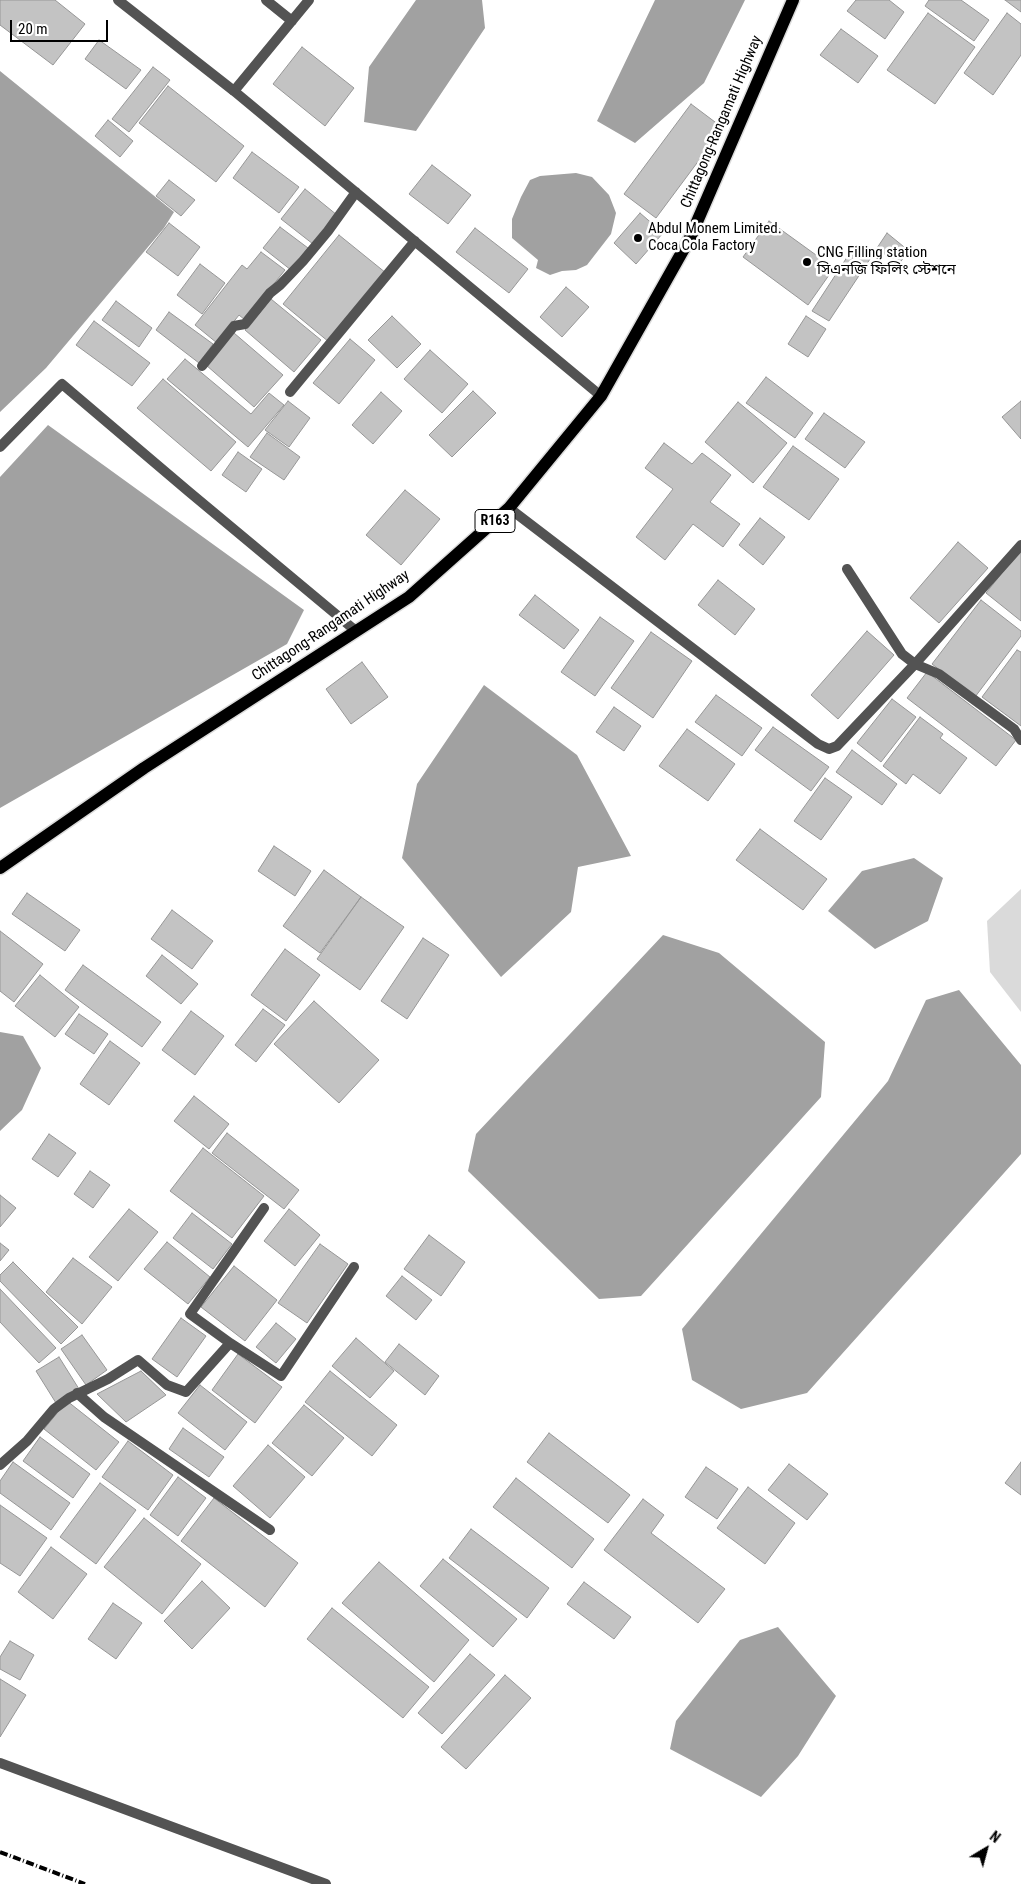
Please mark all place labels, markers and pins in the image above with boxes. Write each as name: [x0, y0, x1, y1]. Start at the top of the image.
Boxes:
place label: Abdul Monem Limited. Coca Cola Factory: [648, 220, 782, 255]
marker: Abdul Monem Limited. Coca Cola Factory: [632, 232, 644, 244]
place label: CNG Filling station সিএনজি ফিলিং স্টেশনে: [817, 244, 956, 279]
marker: CNG Filling station সিএনজি ফিলিং স্টেশনে: [801, 256, 813, 268]

